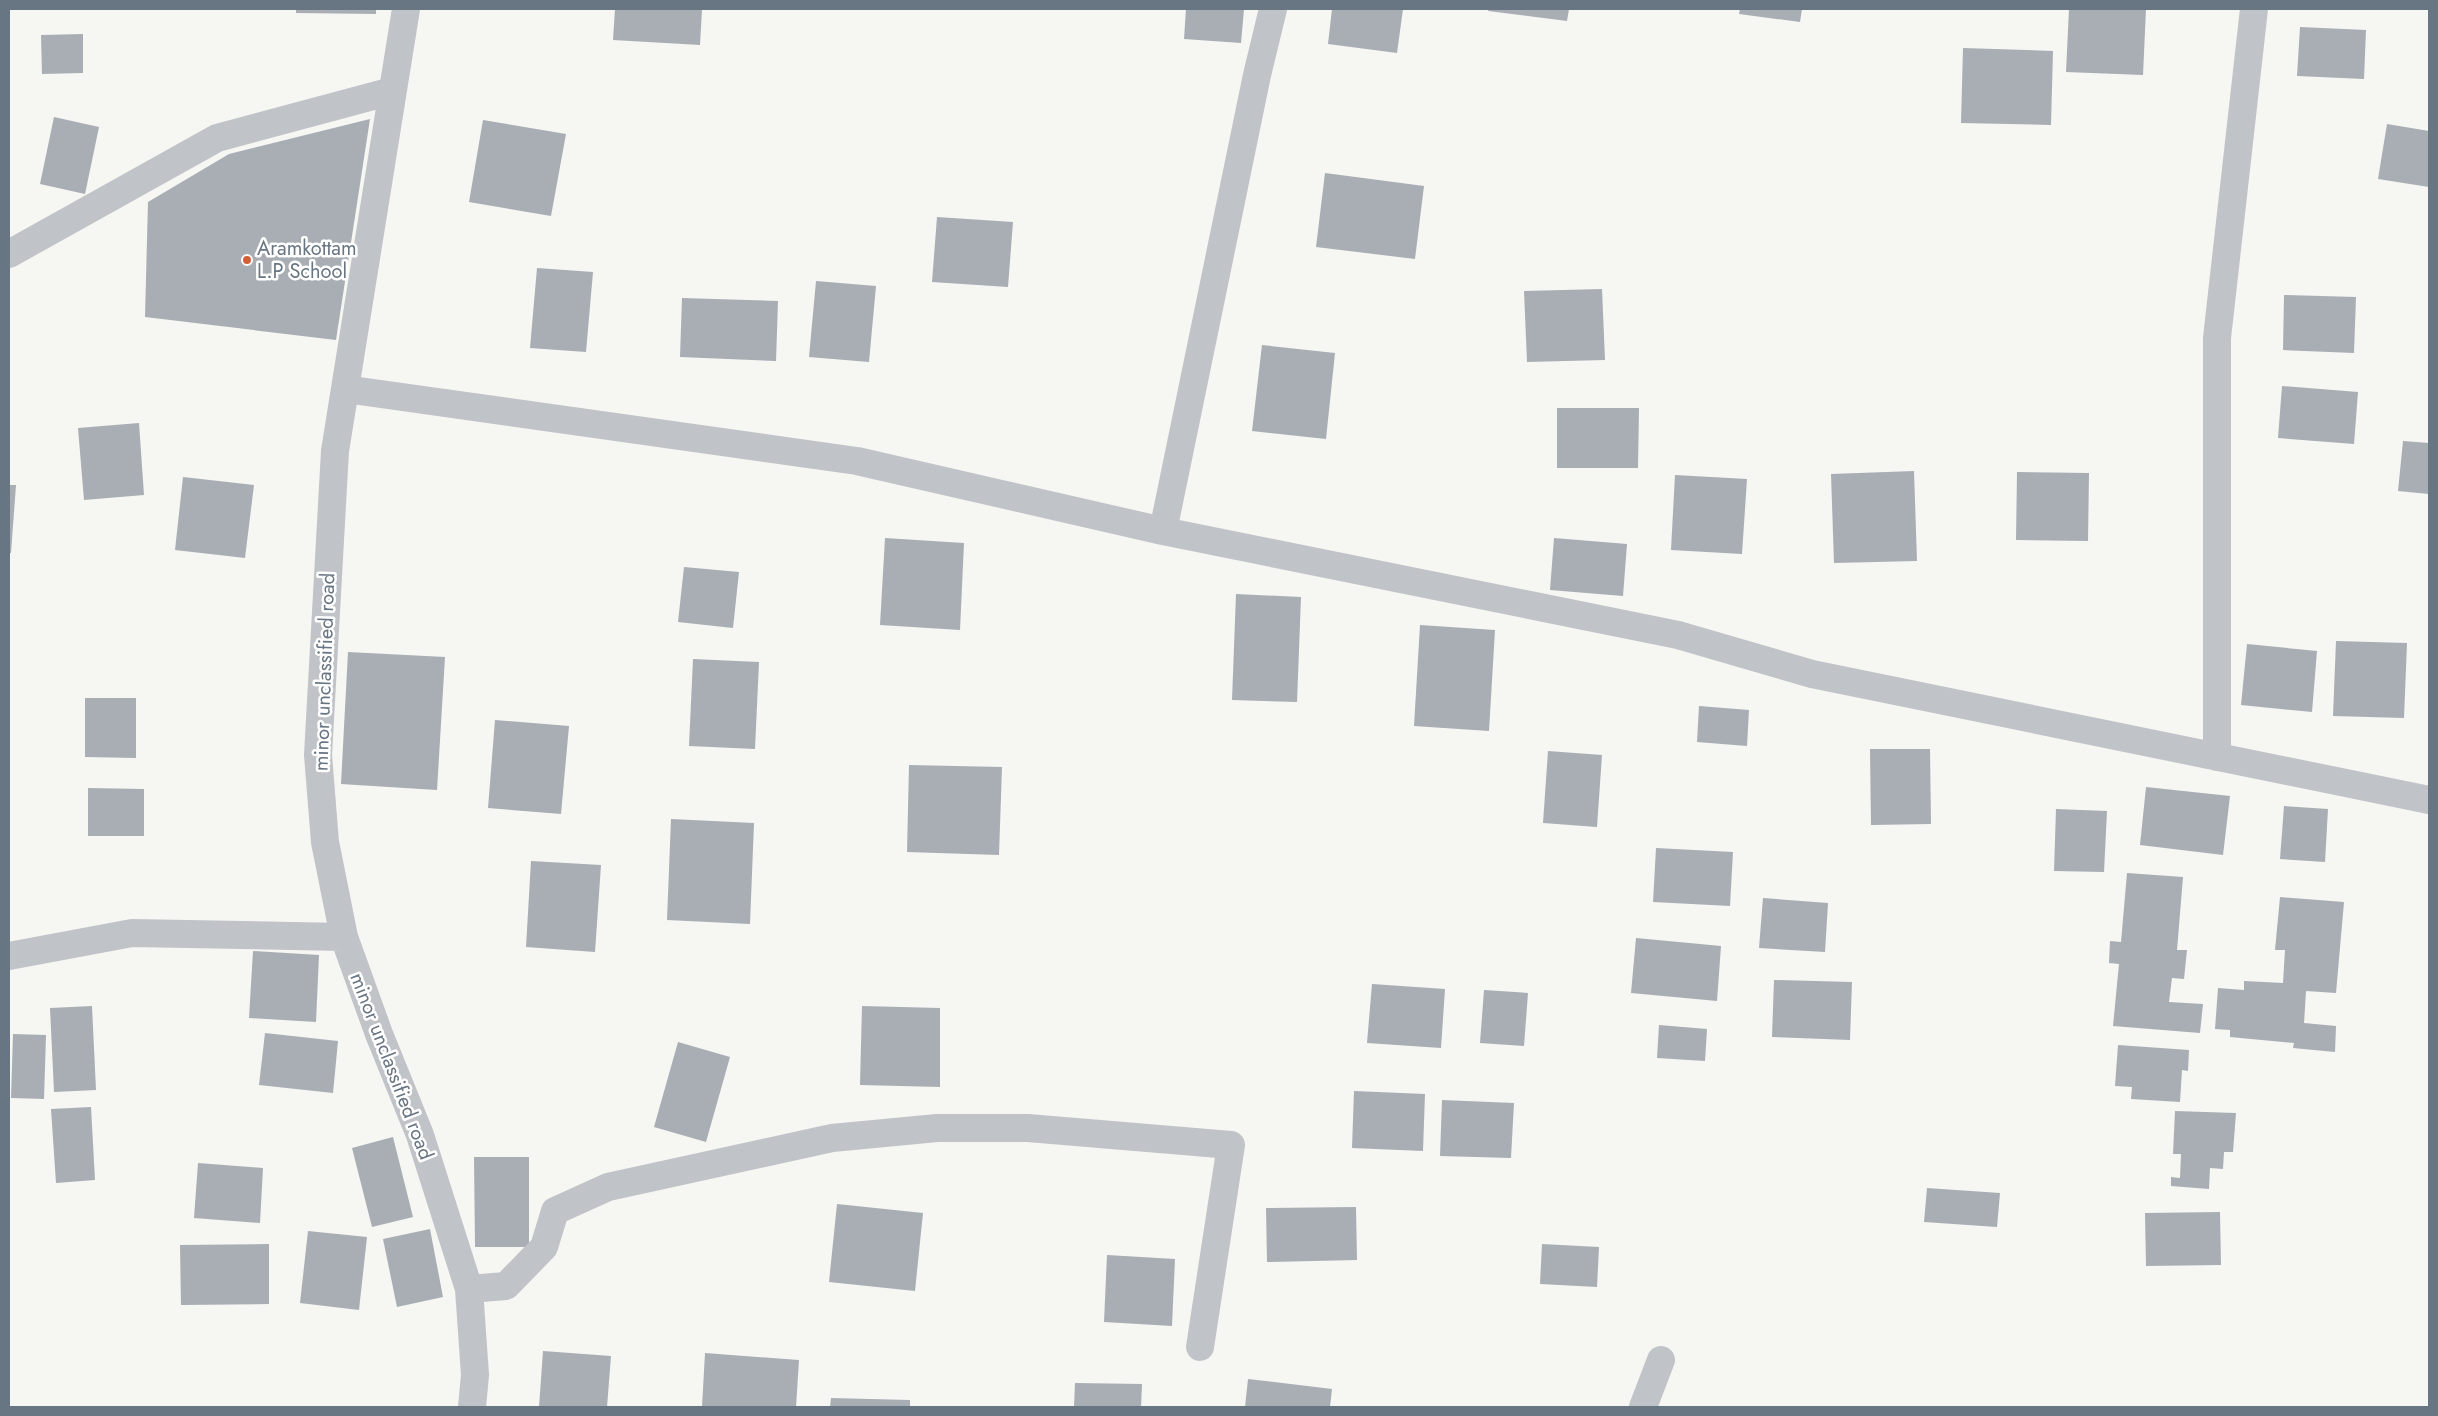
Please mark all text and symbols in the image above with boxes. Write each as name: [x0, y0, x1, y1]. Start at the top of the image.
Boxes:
place label: Aramkottam L.P School: [257, 234, 357, 286]
marker: Aramkottam L.P School: [241, 254, 253, 266]
street label: minor unclassified road: [307, 572, 342, 772]
street label: minor unclassified road: [342, 968, 441, 1164]

